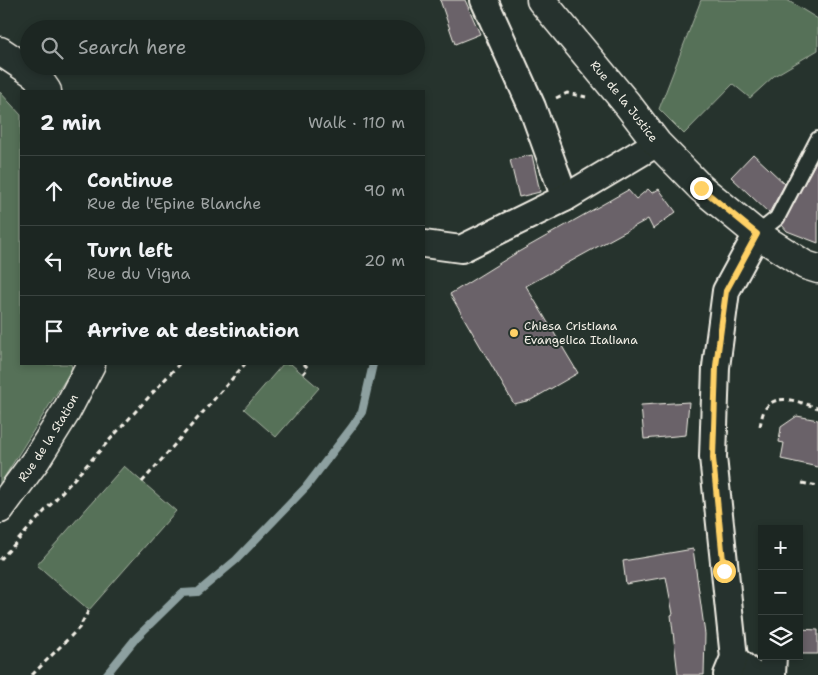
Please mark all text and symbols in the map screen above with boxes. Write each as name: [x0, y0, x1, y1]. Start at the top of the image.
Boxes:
search box: [20, 20, 425, 75]
icon: search: [38, 34, 66, 62]
text: Search here: [78, 35, 187, 60]
street label: Rue de la Justice: [587, 57, 661, 145]
text: 2 min: [40, 109, 101, 137]
text: Walk · 110 m: [308, 112, 405, 133]
text: Continue: [87, 168, 173, 193]
icon: ahead: [40, 177, 68, 205]
route end: [690, 177, 713, 200]
text: 90 m: [364, 180, 405, 201]
text: Rue de l'Epine Blanche: [87, 193, 261, 214]
text: Turn left: [87, 238, 173, 263]
icon: left: [40, 247, 68, 275]
text: 20 m: [364, 250, 405, 271]
text: Rue du Vigna: [87, 263, 191, 284]
icon: arrive: [40, 317, 68, 345]
text: Arrive at destination: [87, 318, 299, 343]
place label: Chiesa Cristiana Evangelica Italiana: [524, 318, 638, 348]
marker: Chiesa Cristiana Evangelica Italiana: [508, 327, 520, 339]
street label: Rue de la Station: [15, 391, 82, 485]
map controls: [758, 525, 803, 660]
button: +: [758, 525, 803, 570]
route start: [713, 560, 736, 583]
button: −: [758, 570, 803, 615]
button: layers: [758, 615, 803, 660]

